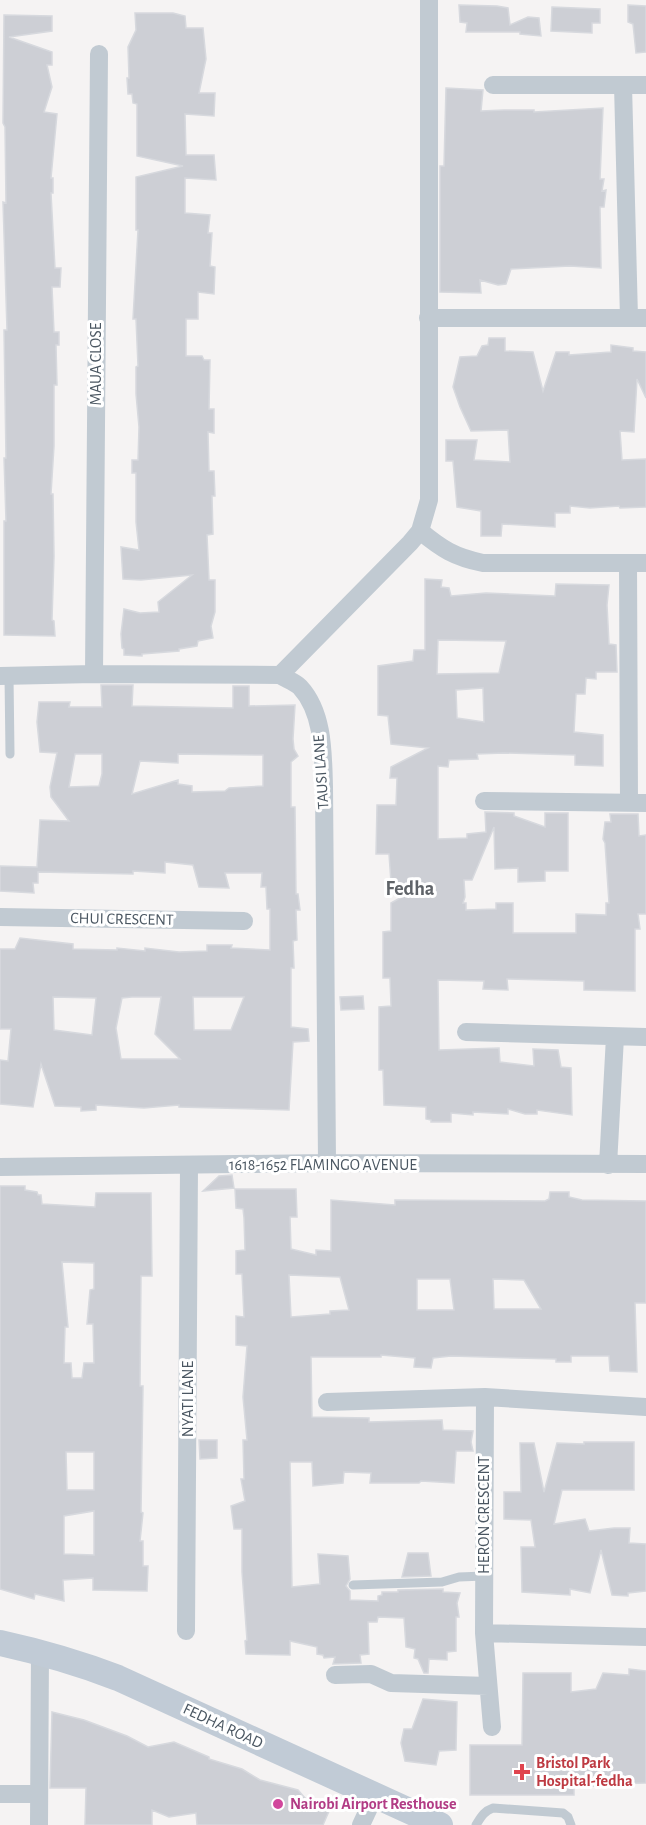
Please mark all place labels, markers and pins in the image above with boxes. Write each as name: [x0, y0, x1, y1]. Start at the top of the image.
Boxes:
place label: Bristol Park Hospital-fedha: [536, 1755, 633, 1789]
marker: Bristol Park Hospital-fedha: [513, 1763, 531, 1781]
place label: Nairobi Airport Resthouse: [290, 1796, 457, 1812]
marker: Nairobi Airport Resthouse: [271, 1797, 285, 1811]

